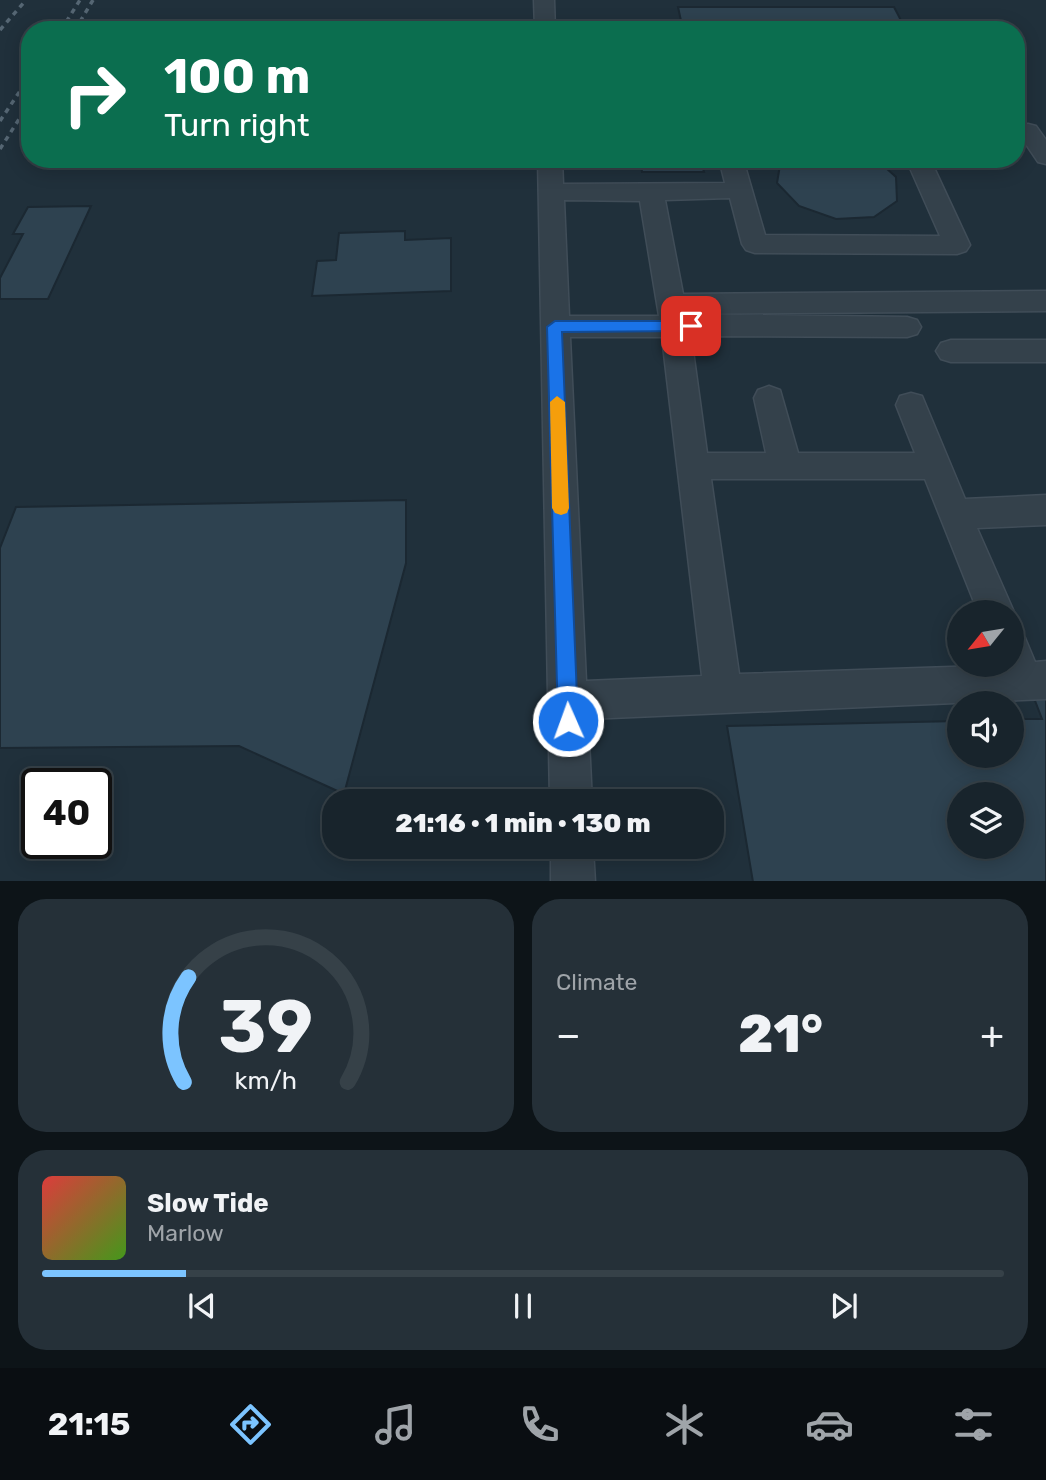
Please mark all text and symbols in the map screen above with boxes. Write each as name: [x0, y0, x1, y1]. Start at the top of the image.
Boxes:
text: 100 m: [164, 47, 310, 105]
icon: right: [49, 49, 140, 140]
text: Turn right: [164, 106, 309, 144]
pin: [661, 296, 721, 356]
icon: arrive: [672, 307, 710, 345]
north arrow: [947, 600, 1024, 677]
map controls: [947, 600, 1024, 859]
position arrow: [531, 684, 605, 758]
button: sound: [947, 691, 1024, 768]
speed limit sign: 40: [21, 768, 112, 859]
button: layers: [947, 782, 1024, 859]
text: 21:16 · 1 min · 130 m: [395, 808, 651, 839]
text: Climate: [556, 968, 637, 996]
text: 39: [219, 984, 313, 1070]
text: 21°: [738, 1003, 823, 1065]
text: −: [556, 1012, 581, 1058]
text: +: [980, 1012, 1004, 1058]
text: km/h: [235, 1065, 297, 1094]
text: Slow Tide: [147, 1188, 269, 1219]
text: Marlow: [147, 1219, 224, 1247]
icon: previous: [183, 1287, 221, 1325]
icon: pause: [504, 1287, 542, 1325]
icon: next: [825, 1287, 863, 1325]
icon: directions: [226, 1400, 275, 1449]
icon: music: [371, 1400, 420, 1449]
icon: phone: [515, 1400, 564, 1449]
icon: climate: [660, 1400, 709, 1449]
icon: car: [805, 1400, 854, 1449]
icon: filters: [949, 1400, 998, 1449]
text: 21:15: [48, 1405, 130, 1443]

